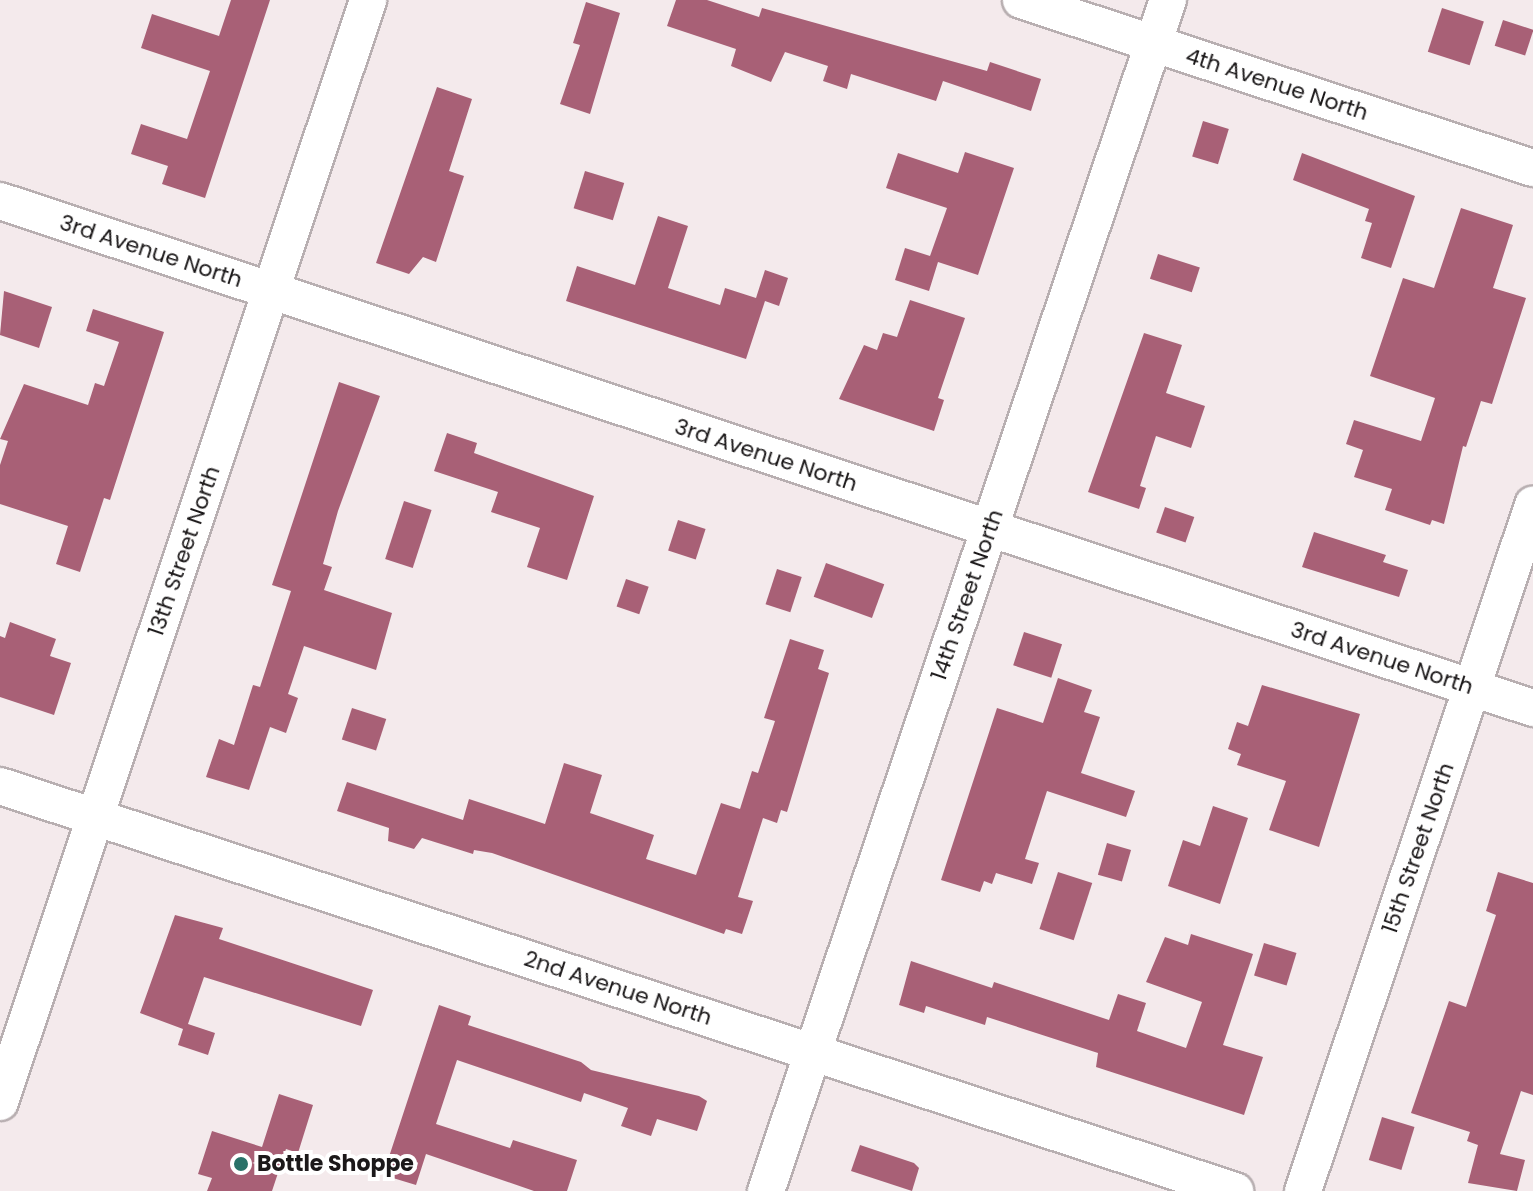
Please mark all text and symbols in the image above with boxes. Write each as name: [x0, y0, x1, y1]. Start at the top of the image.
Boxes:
street label: 4th Avenue North: [1183, 42, 1371, 126]
street label: 3rd Avenue North: [56, 209, 246, 293]
street label: 3rd Avenue North: [671, 413, 861, 497]
street label: 13th Street North: [143, 463, 225, 639]
street label: 14th Street North: [925, 506, 1009, 684]
street label: 3rd Avenue North: [1287, 616, 1477, 700]
street label: 15th Street North: [1376, 759, 1460, 937]
street label: 2nd Avenue North: [521, 945, 715, 1031]
place label: Bottle Shoppe: [257, 1151, 414, 1177]
marker: Bottle Shoppe: [232, 1155, 250, 1173]

